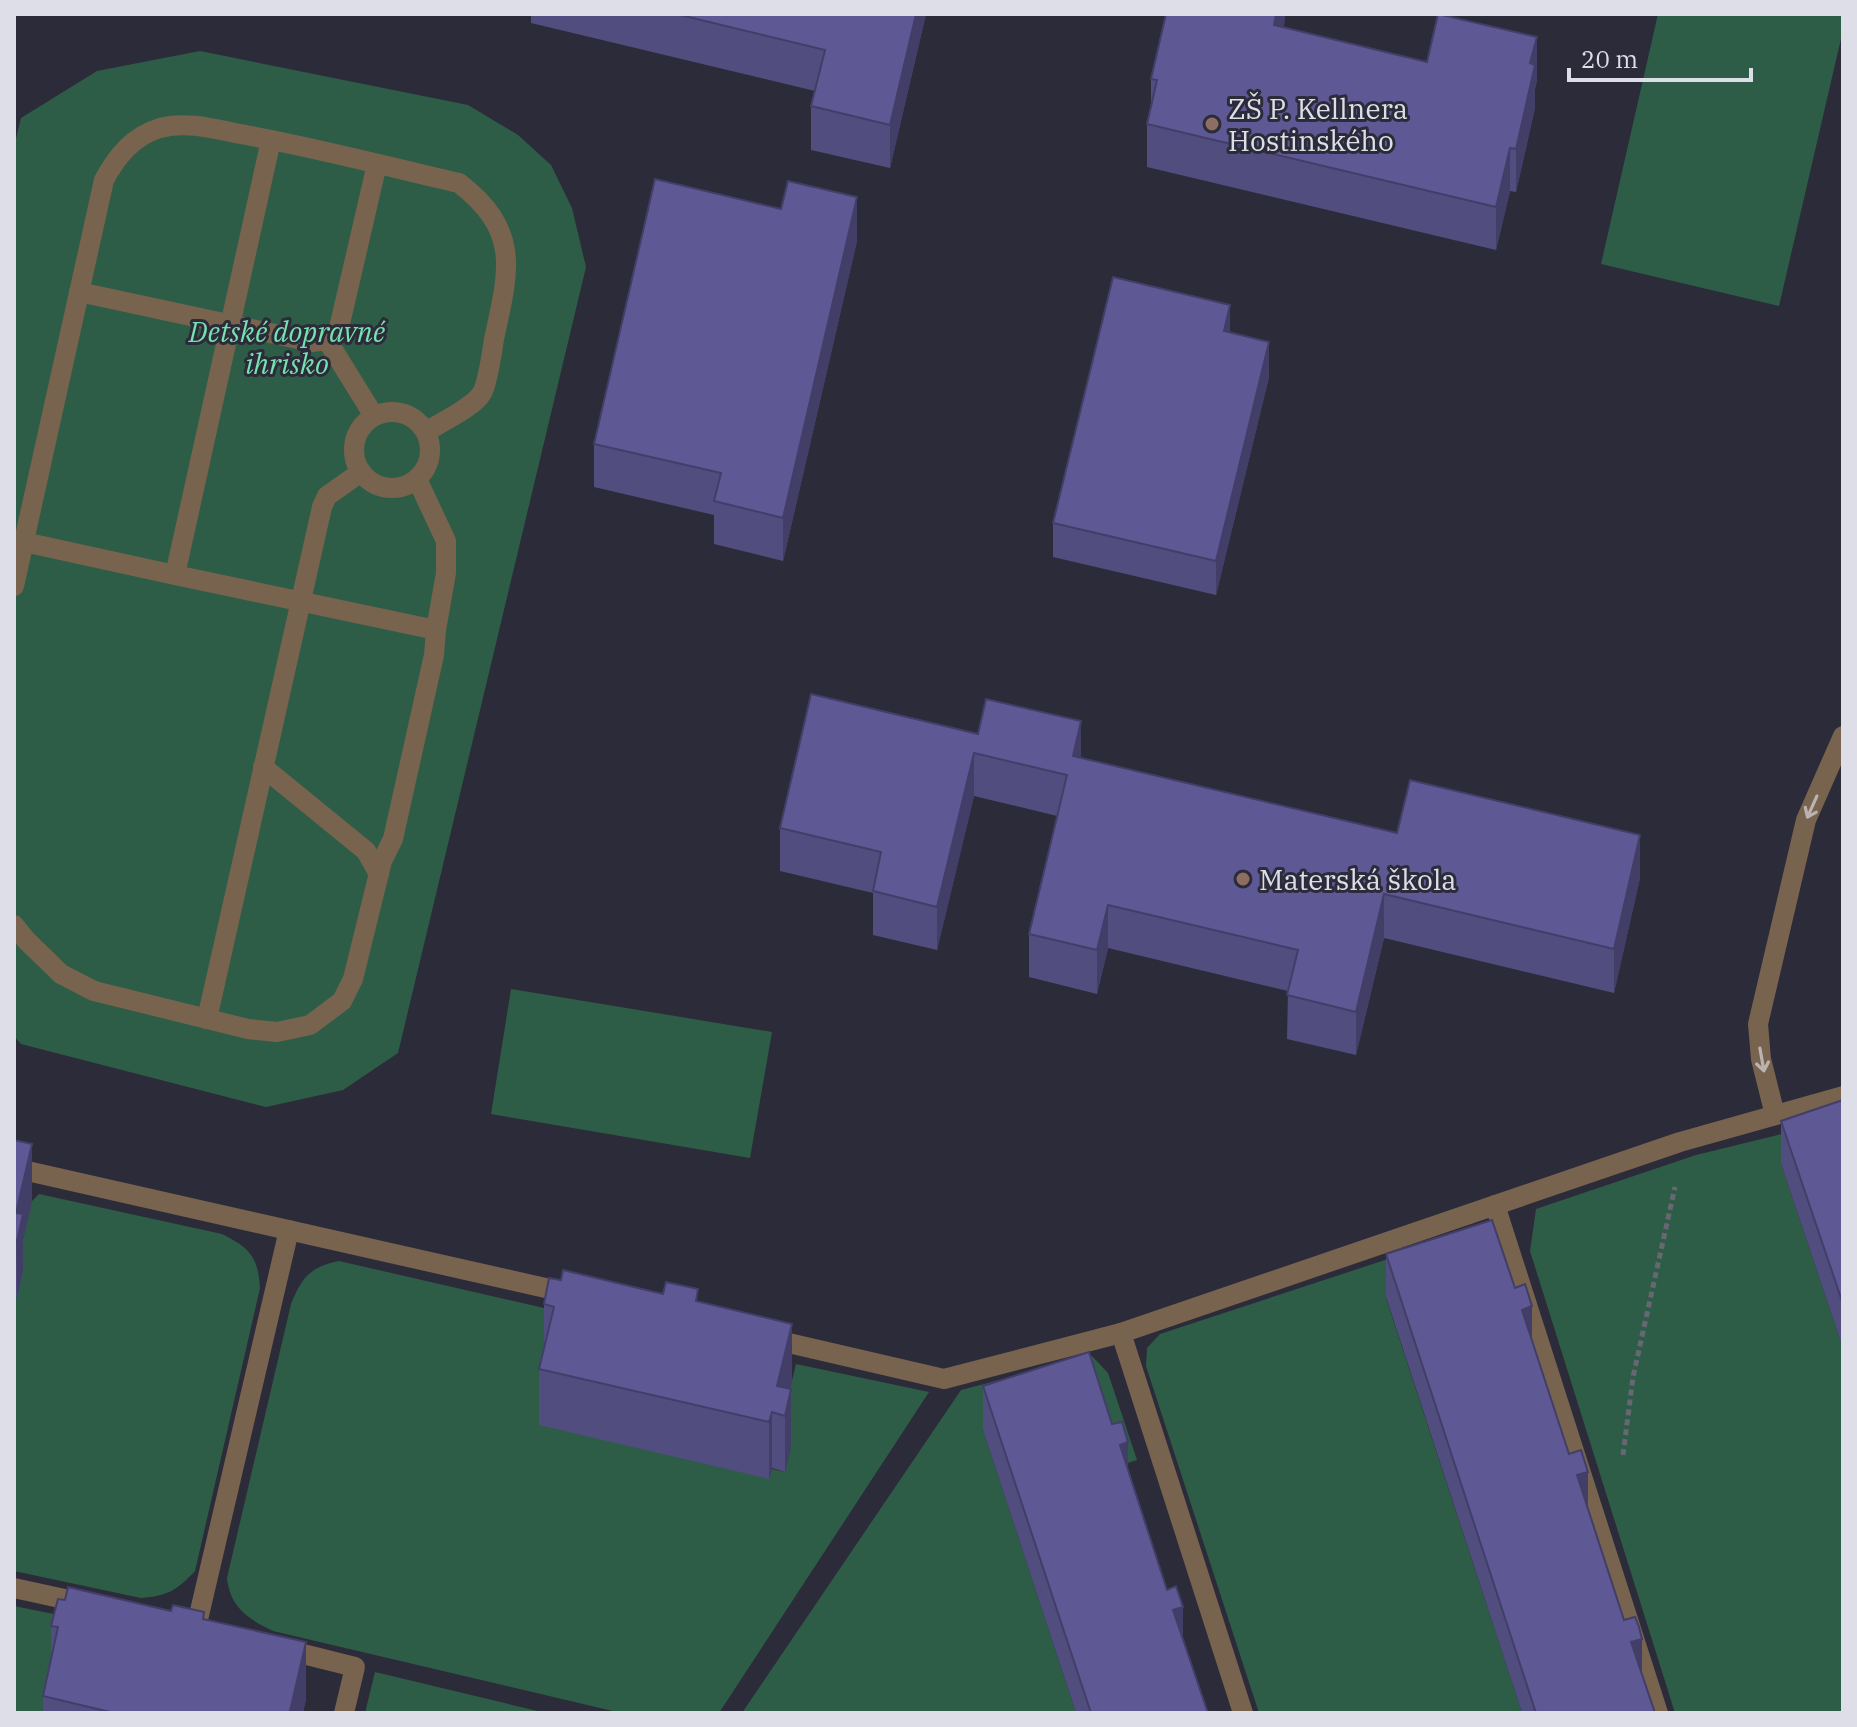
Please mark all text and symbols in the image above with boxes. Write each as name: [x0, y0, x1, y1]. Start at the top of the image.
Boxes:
scale bar: [1569, 32, 1751, 82]
text: 20 m: [1581, 43, 1638, 75]
place label: ZŠ P. Kellnera Hostinského: [1228, 90, 1408, 159]
marker: ZŠ P. Kellnera Hostinského: [1203, 115, 1221, 133]
park label: Detské dopravné ihrisko: [188, 313, 386, 382]
one-way arrow: [1803, 794, 1818, 819]
place label: Materská škola: [1259, 861, 1457, 898]
marker: Materská škola: [1234, 870, 1252, 888]
one-way arrow: [1755, 1047, 1770, 1072]

